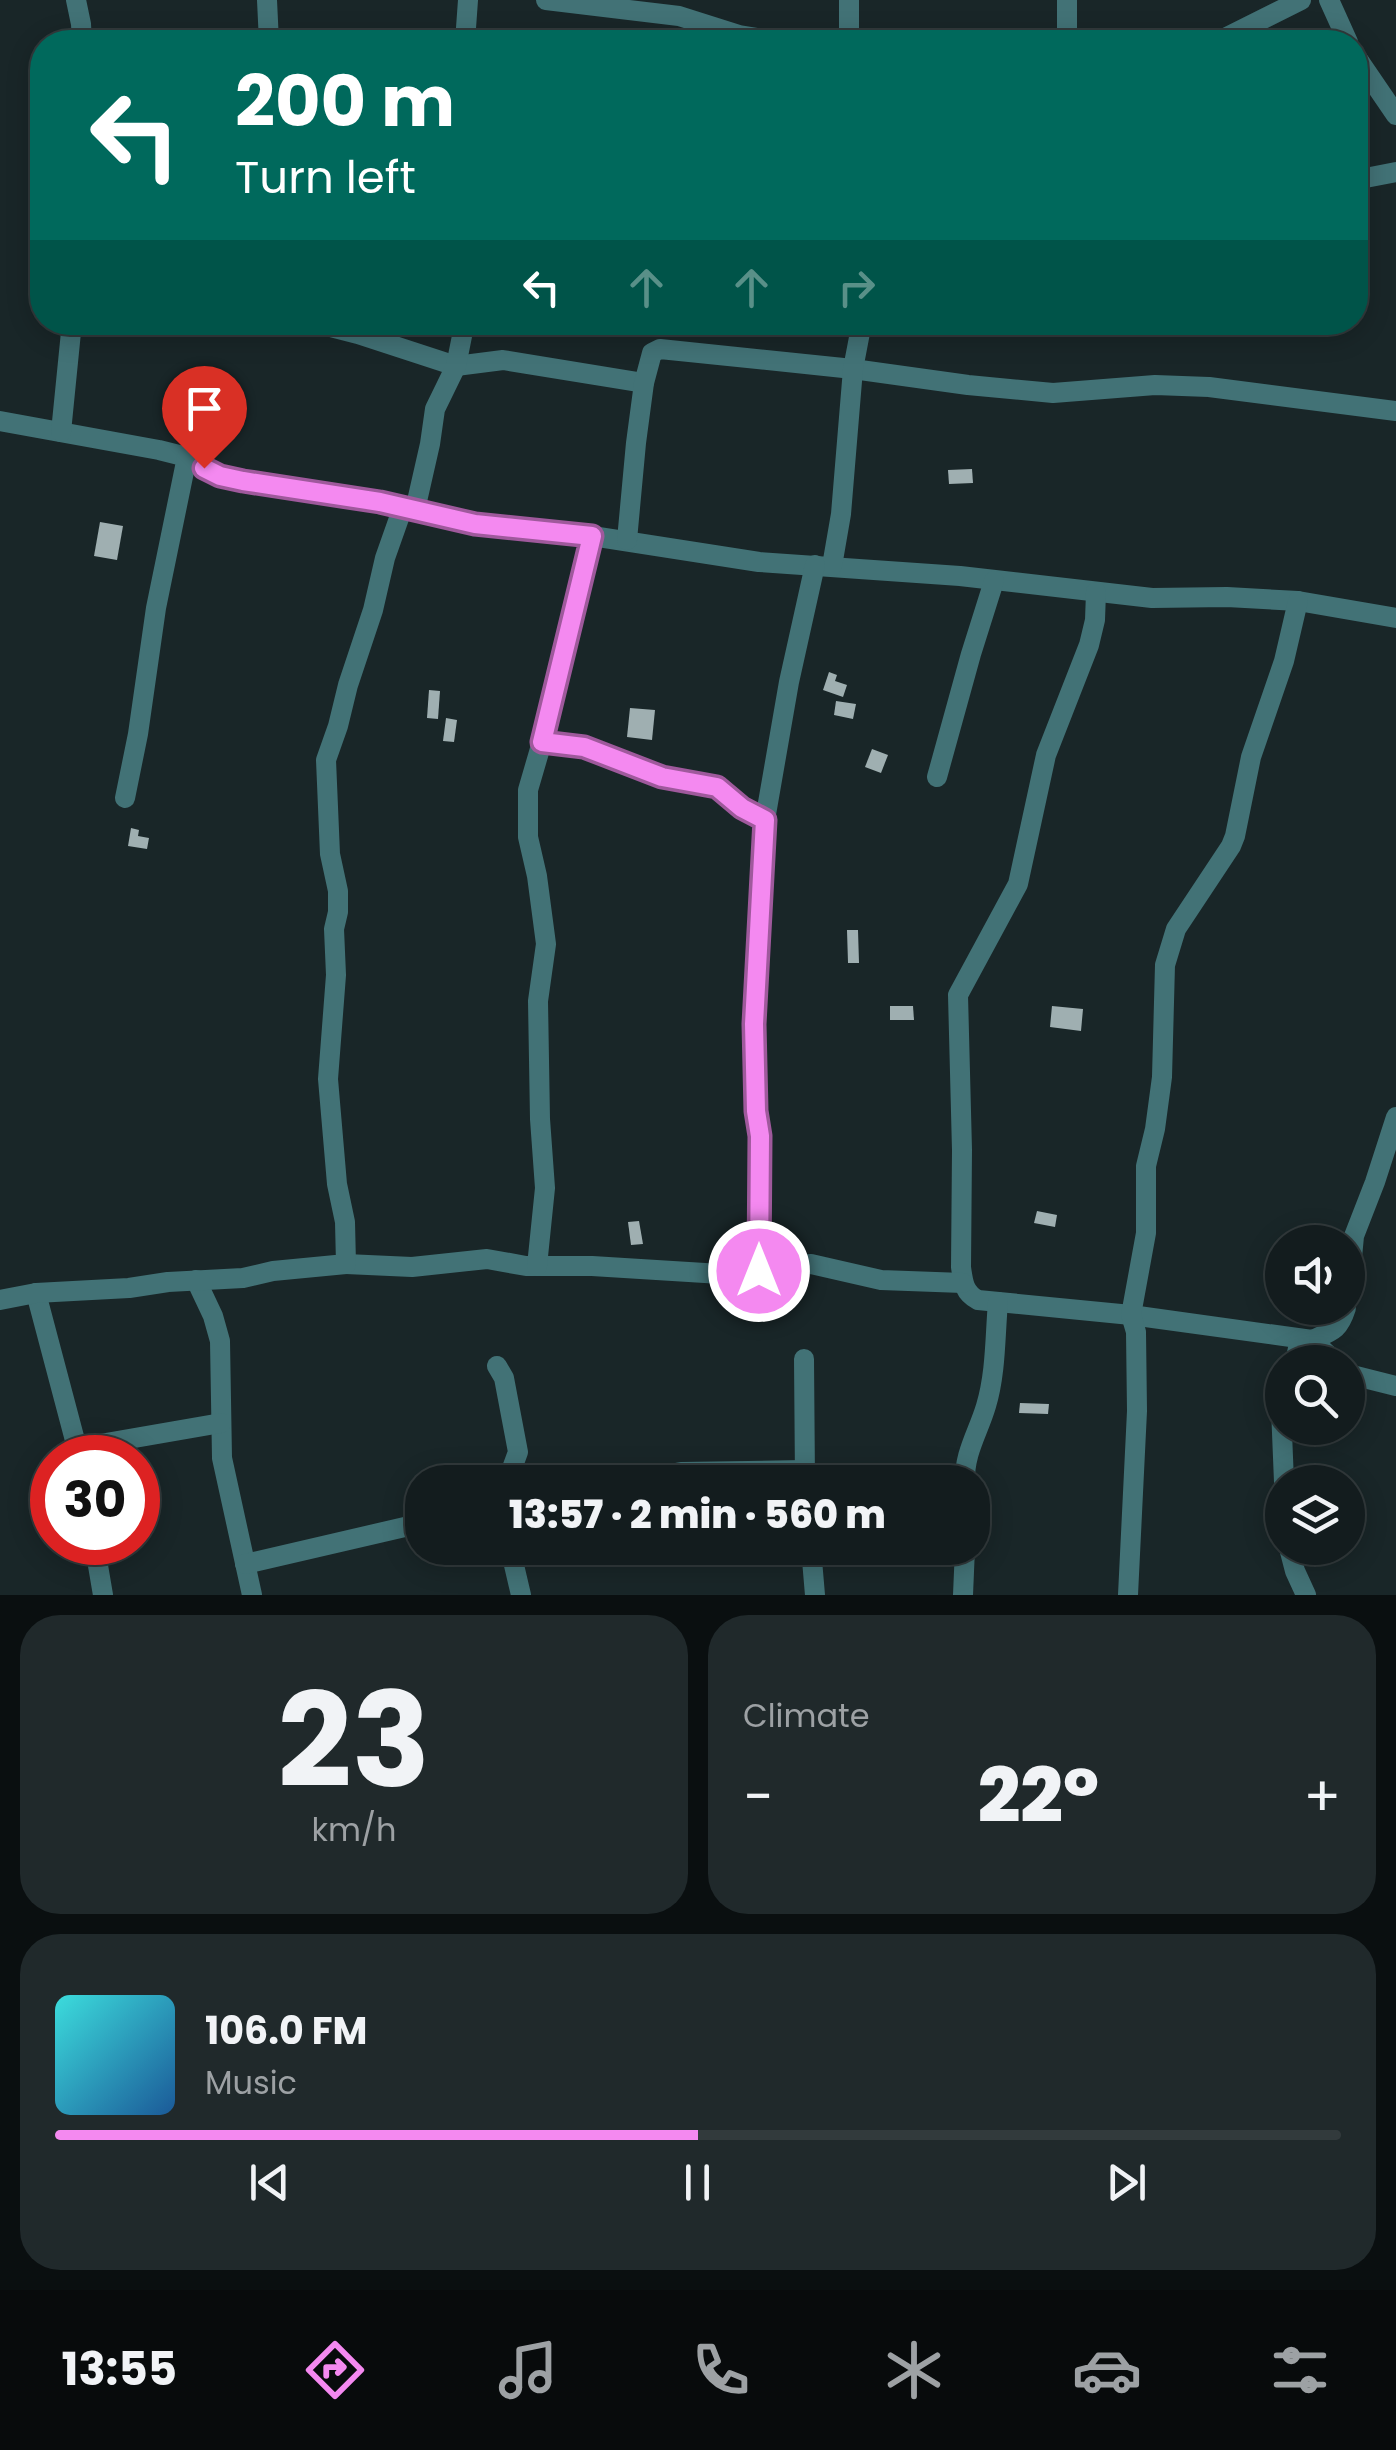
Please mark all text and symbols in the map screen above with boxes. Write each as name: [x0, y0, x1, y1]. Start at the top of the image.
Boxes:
text: 200 m: [235, 52, 455, 151]
icon: left: [70, 70, 200, 200]
text: Turn left: [235, 146, 416, 209]
icon: left: [514, 260, 569, 315]
icon: ahead: [619, 260, 674, 315]
icon: ahead: [724, 260, 779, 315]
icon: right: [829, 260, 884, 315]
pin: [162, 366, 247, 469]
icon: arrive: [177, 381, 232, 436]
position arrow: [707, 1219, 811, 1323]
map controls: [1265, 1225, 1365, 1565]
button: sound: [1265, 1225, 1365, 1325]
button: search: [1265, 1345, 1365, 1445]
speed limit sign: 30: [30, 1435, 160, 1565]
button: layers: [1265, 1465, 1365, 1565]
text: 13:57 · 2 min · 560 m: [509, 1488, 886, 1541]
text: 23: [278, 1649, 430, 1832]
text: Climate: [743, 1693, 870, 1738]
text: 22°: [978, 1743, 1099, 1848]
text: −: [743, 1758, 773, 1835]
text: +: [1303, 1758, 1341, 1835]
text: km/h: [311, 1807, 397, 1852]
text: 106.0 FM: [205, 2004, 368, 2057]
text: Music: [205, 2060, 297, 2105]
icon: previous: [242, 2155, 297, 2210]
icon: pause: [670, 2155, 725, 2210]
icon: next: [1099, 2155, 1154, 2210]
icon: directions: [300, 2335, 370, 2405]
icon: music: [493, 2335, 563, 2405]
icon: phone: [686, 2335, 756, 2405]
icon: climate: [879, 2335, 949, 2405]
icon: car: [1072, 2335, 1142, 2405]
icon: filters: [1265, 2335, 1335, 2405]
text: 13:55: [61, 2338, 177, 2401]

